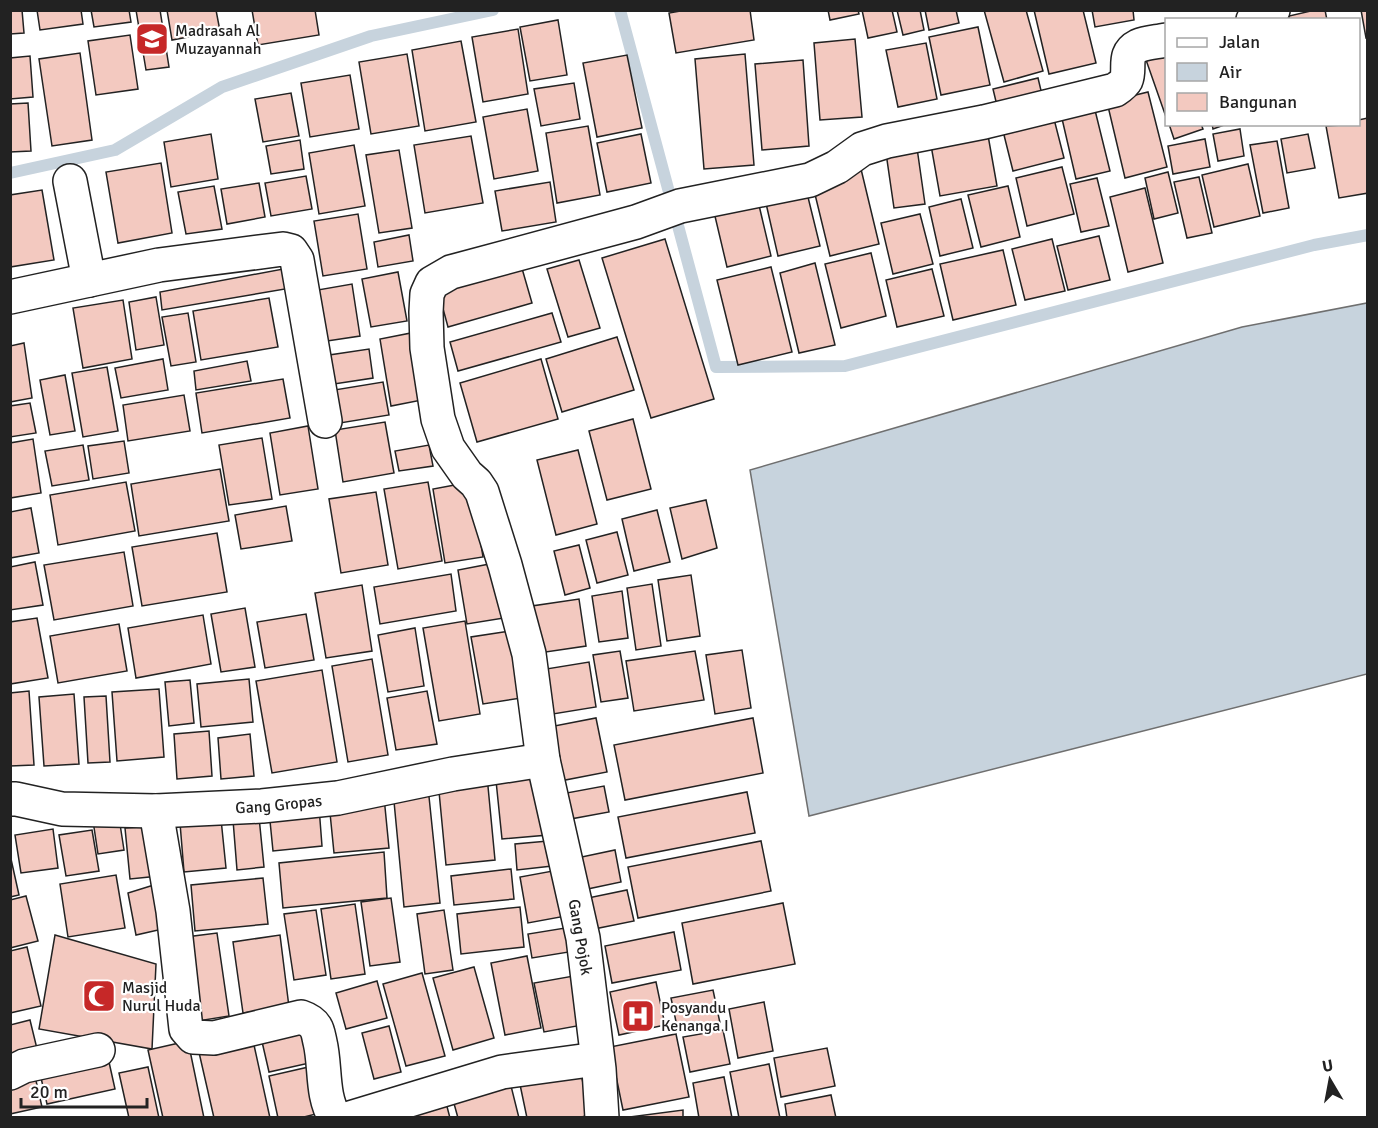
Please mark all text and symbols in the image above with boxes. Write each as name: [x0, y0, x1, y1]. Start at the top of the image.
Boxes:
legend: [1165, 18, 1360, 126]
school or university icon: Madrasah Al Muzayannah: [134, 21, 170, 57]
place label: Madrasah Al Muzayannah: [175, 21, 261, 59]
text: Jalan: [1219, 31, 1260, 53]
text: Air: [1219, 61, 1242, 83]
text: Bangunan: [1219, 91, 1297, 113]
street label: Gang Gropas: [235, 791, 323, 818]
street label: Gang Pojok: [563, 898, 597, 977]
mosque icon: Masjid Nurul Huda: [81, 978, 117, 1014]
place label: Masjid Nurul Huda: [122, 978, 201, 1016]
hospital icon: Posyandu Kenanga I: [620, 998, 656, 1034]
place label: Posyandu Kenanga I: [661, 998, 729, 1036]
north arrow: [1300, 1050, 1360, 1110]
text: U: [1321, 1055, 1335, 1077]
scale bar: [21, 1071, 147, 1109]
text: 20 m: [30, 1081, 68, 1103]

